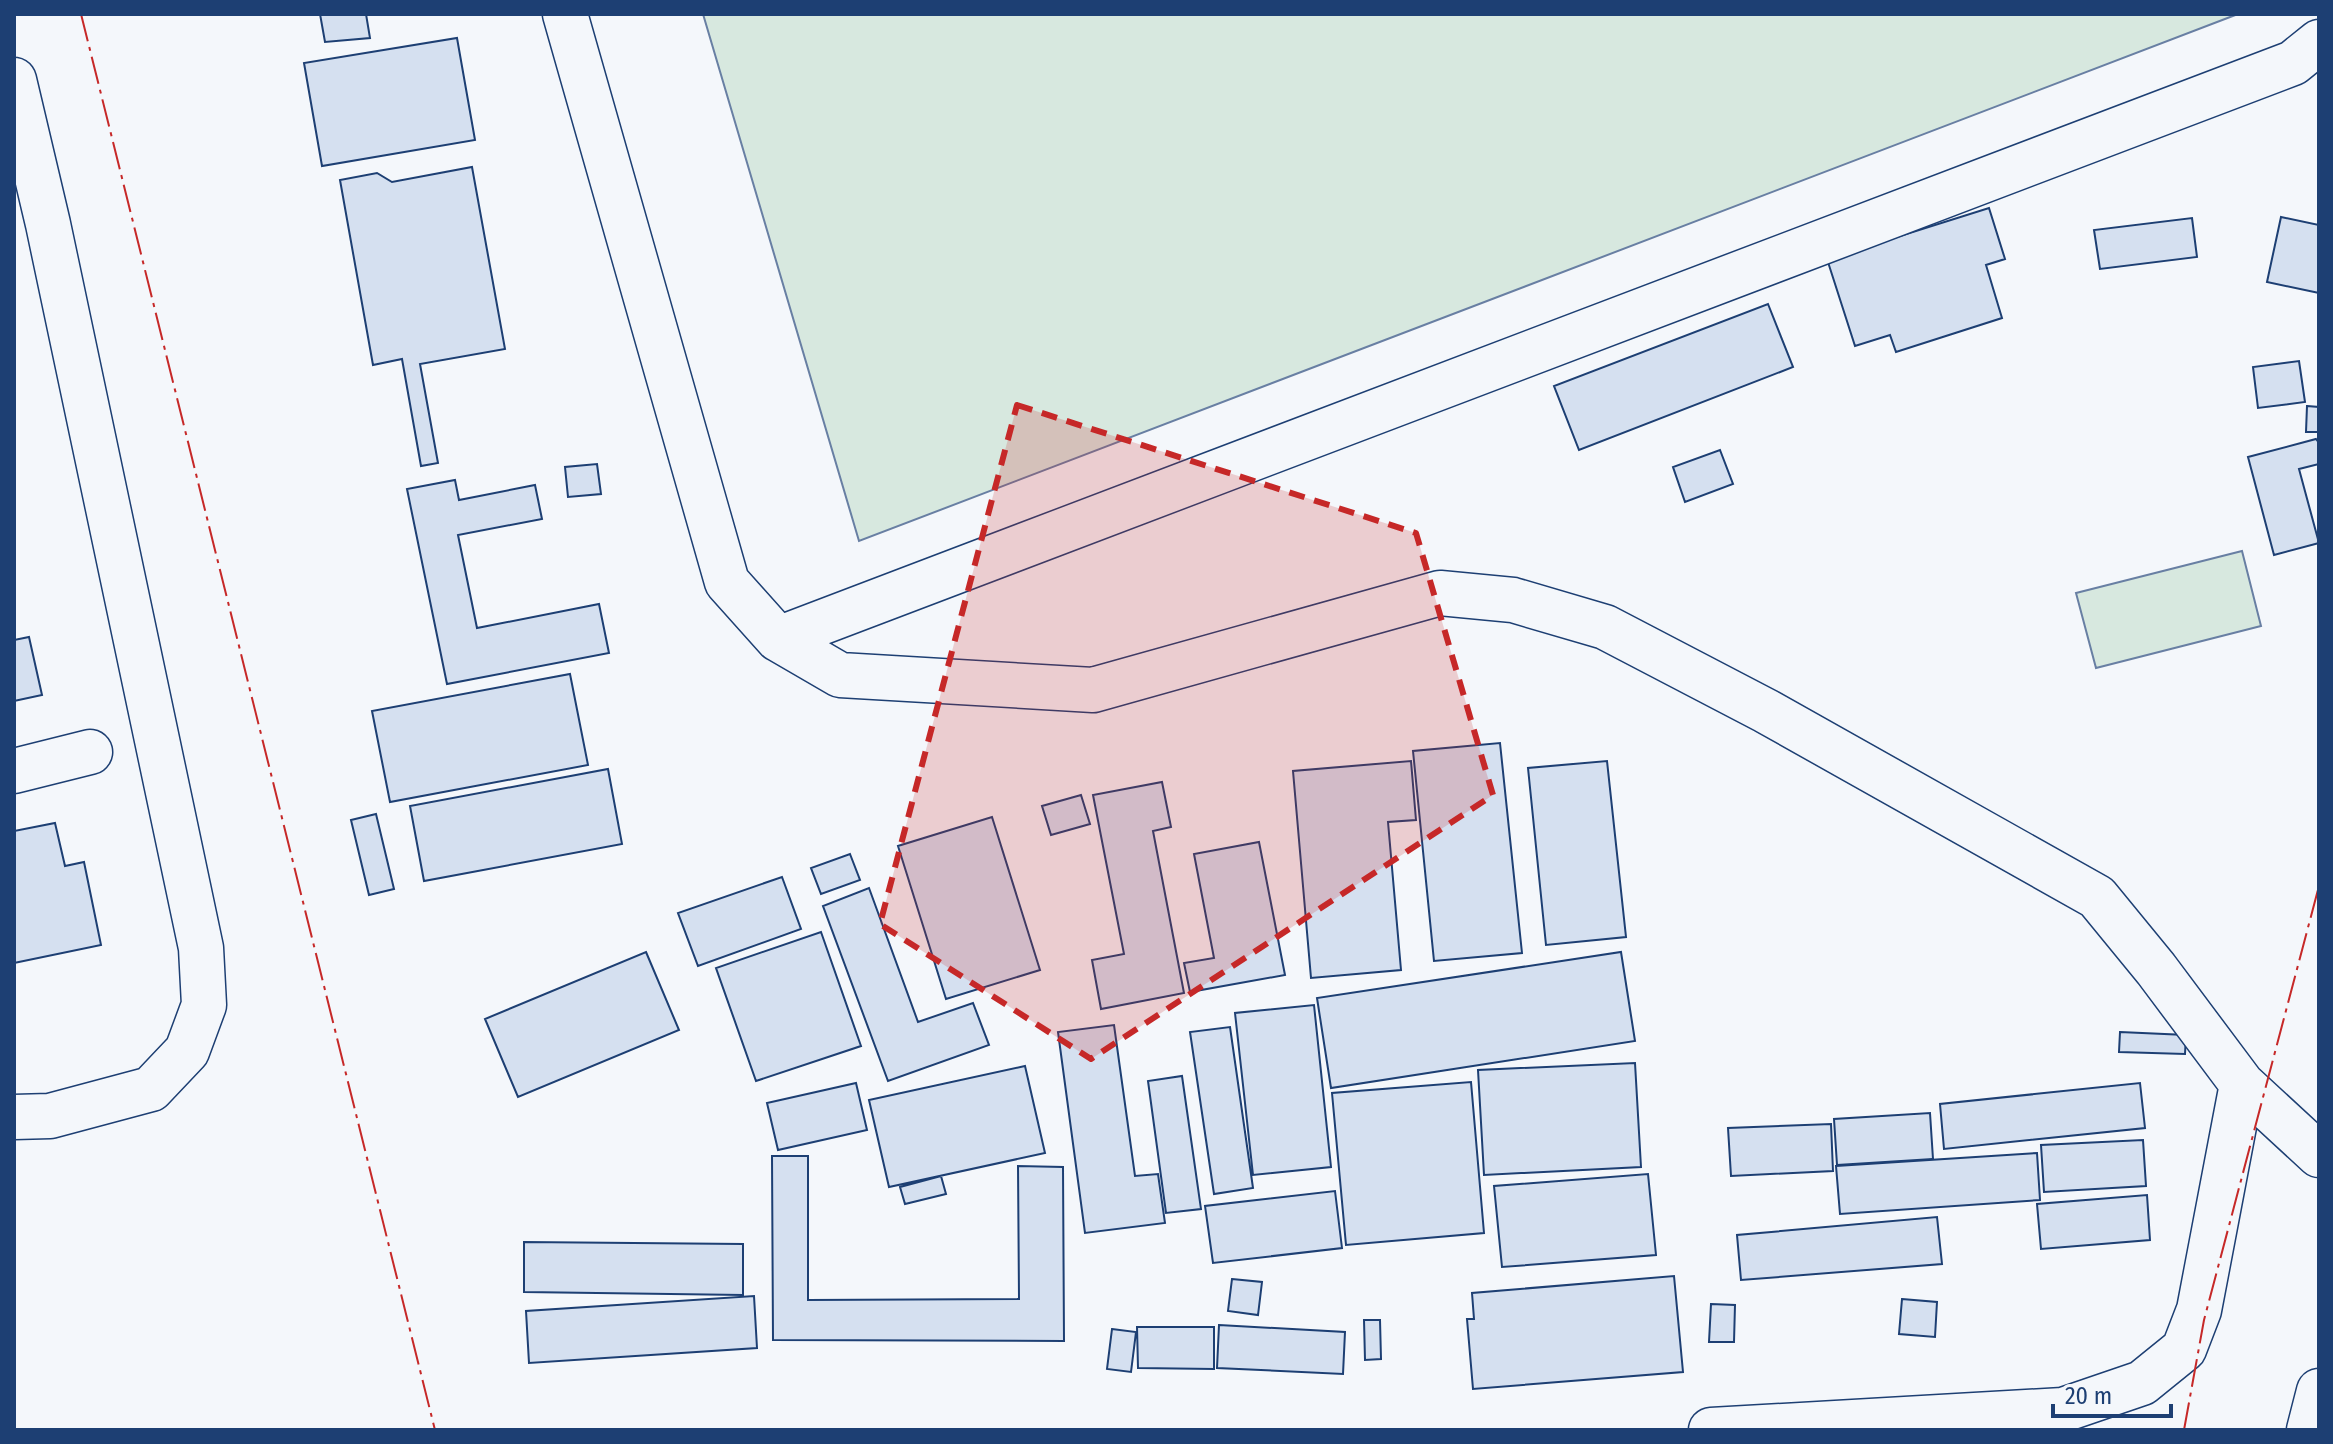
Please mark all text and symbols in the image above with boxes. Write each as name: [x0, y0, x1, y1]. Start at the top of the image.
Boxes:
scale bar: [2053, 1368, 2171, 1418]
text: 20 m: [2065, 1382, 2112, 1410]

